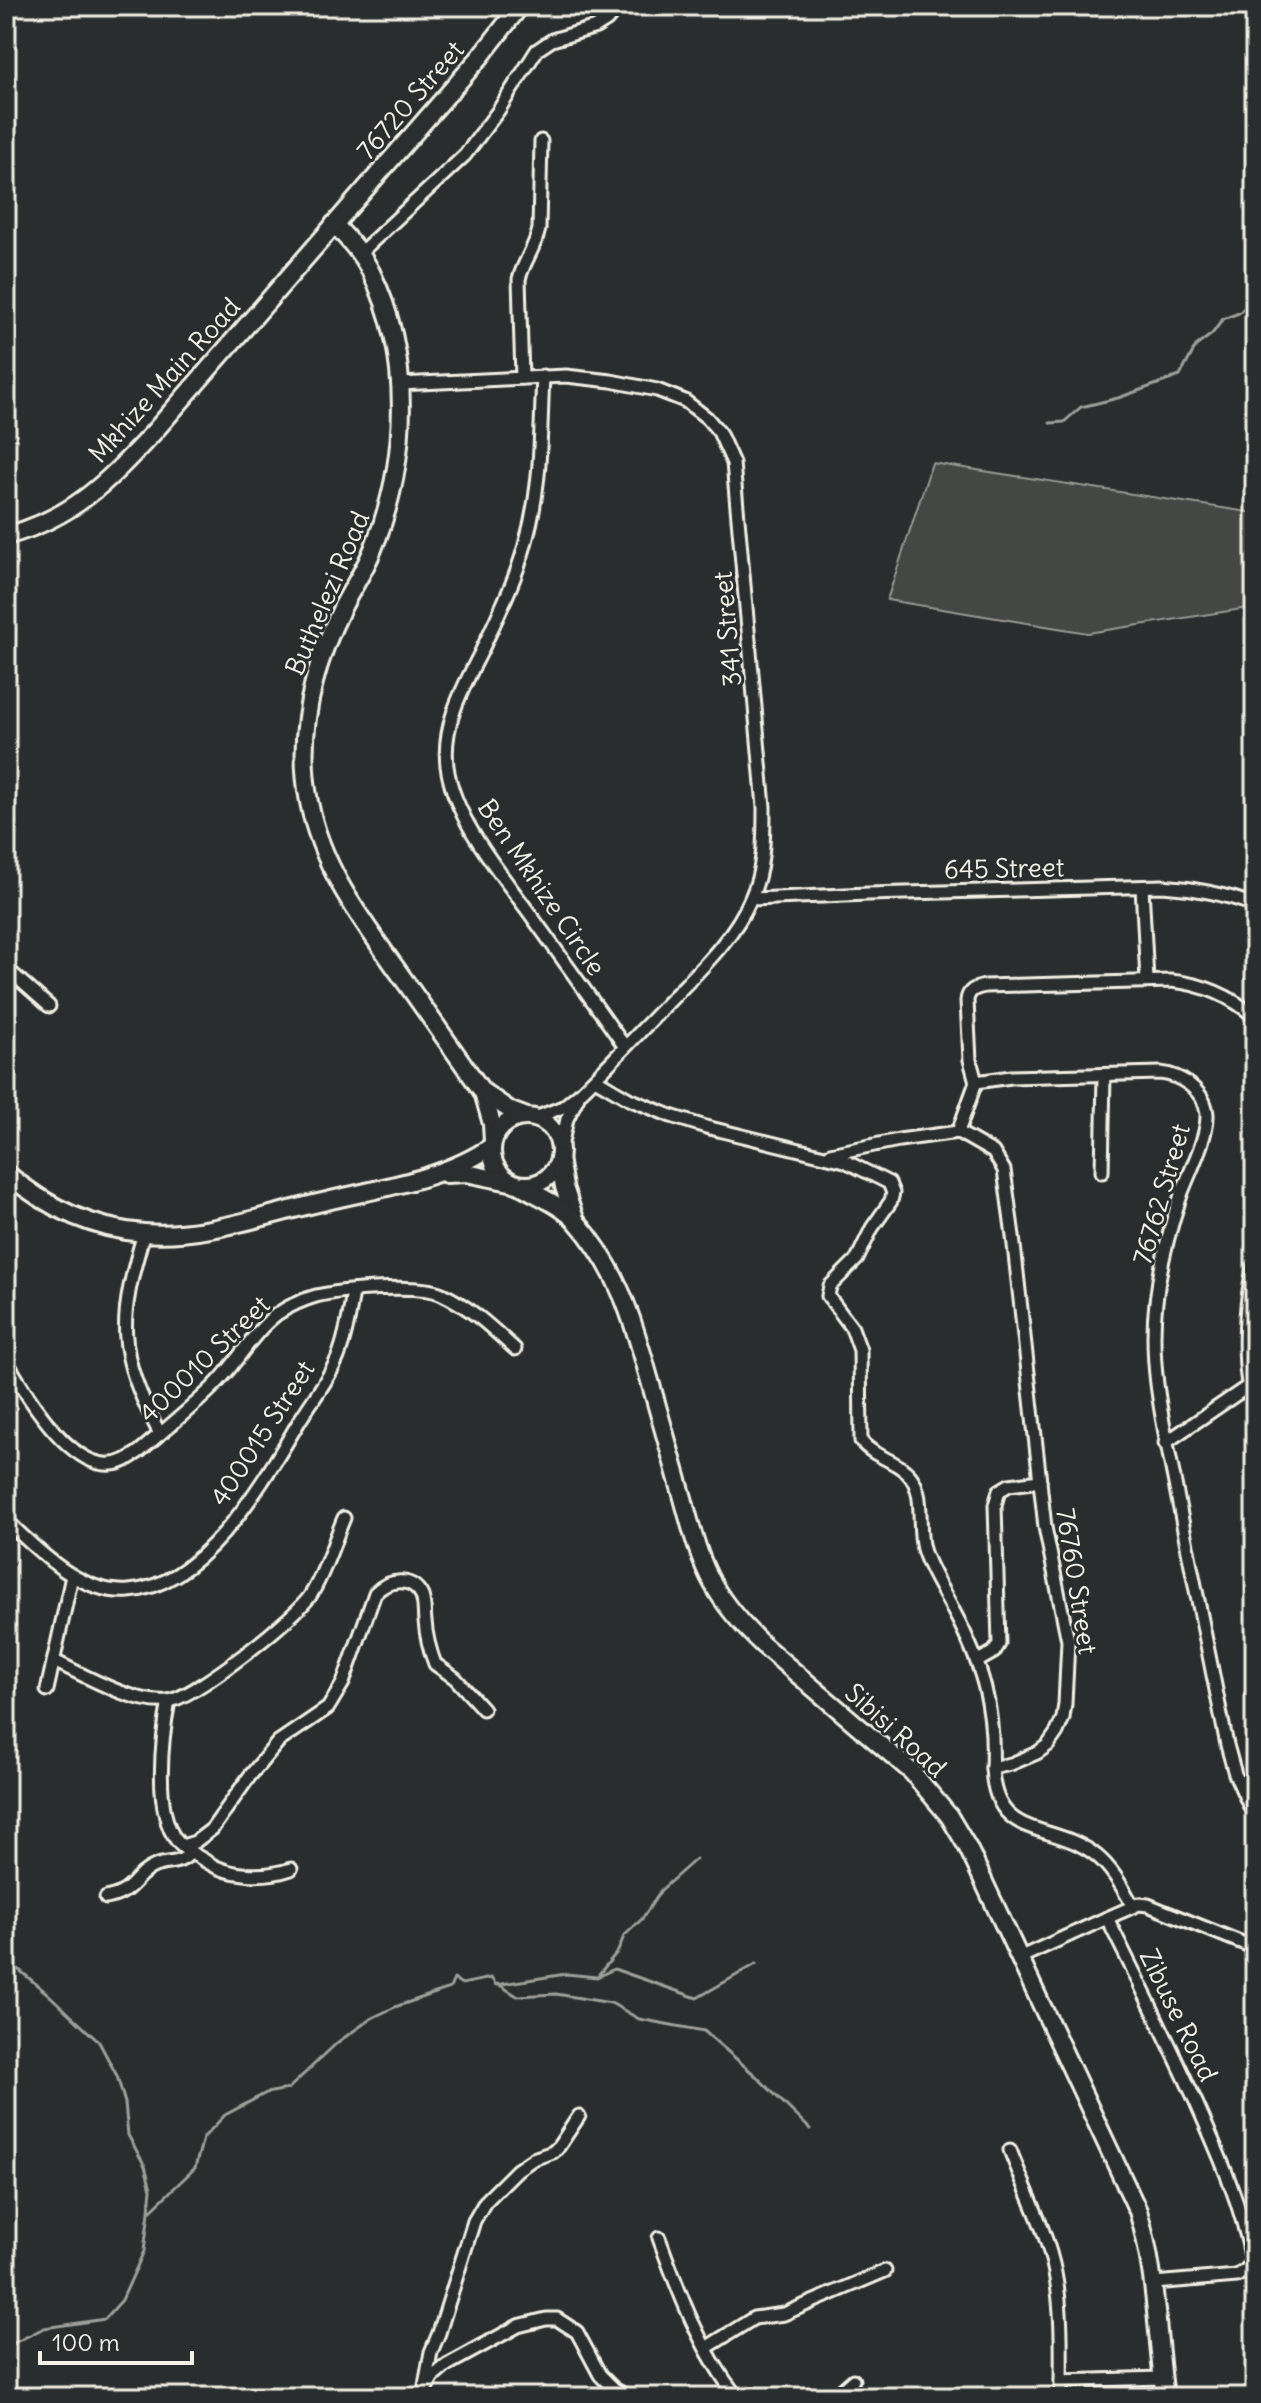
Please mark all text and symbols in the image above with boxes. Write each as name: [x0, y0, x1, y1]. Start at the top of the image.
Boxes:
street label: 76720 Street: [349, 33, 471, 166]
street label: Mkhize Main Road: [81, 291, 247, 469]
street label: Buthelezi Road: [278, 506, 376, 680]
street label: 341 Street: [706, 570, 748, 688]
street label: Ben Mkhize Circle: [471, 792, 613, 982]
street label: 645 Street: [943, 850, 1065, 886]
street label: 76762 Street: [1125, 1120, 1197, 1268]
street label: 400010 Street: [132, 1288, 277, 1430]
street label: 400015 Street: [203, 1354, 321, 1512]
street label: 76760 Street: [1049, 1506, 1105, 1657]
street label: Sibisi Road: [838, 1676, 954, 1784]
street label: Zibuse Road: [1133, 1943, 1225, 2087]
scale bar: [40, 2315, 192, 2365]
text: 100 m: [52, 2327, 120, 2357]

